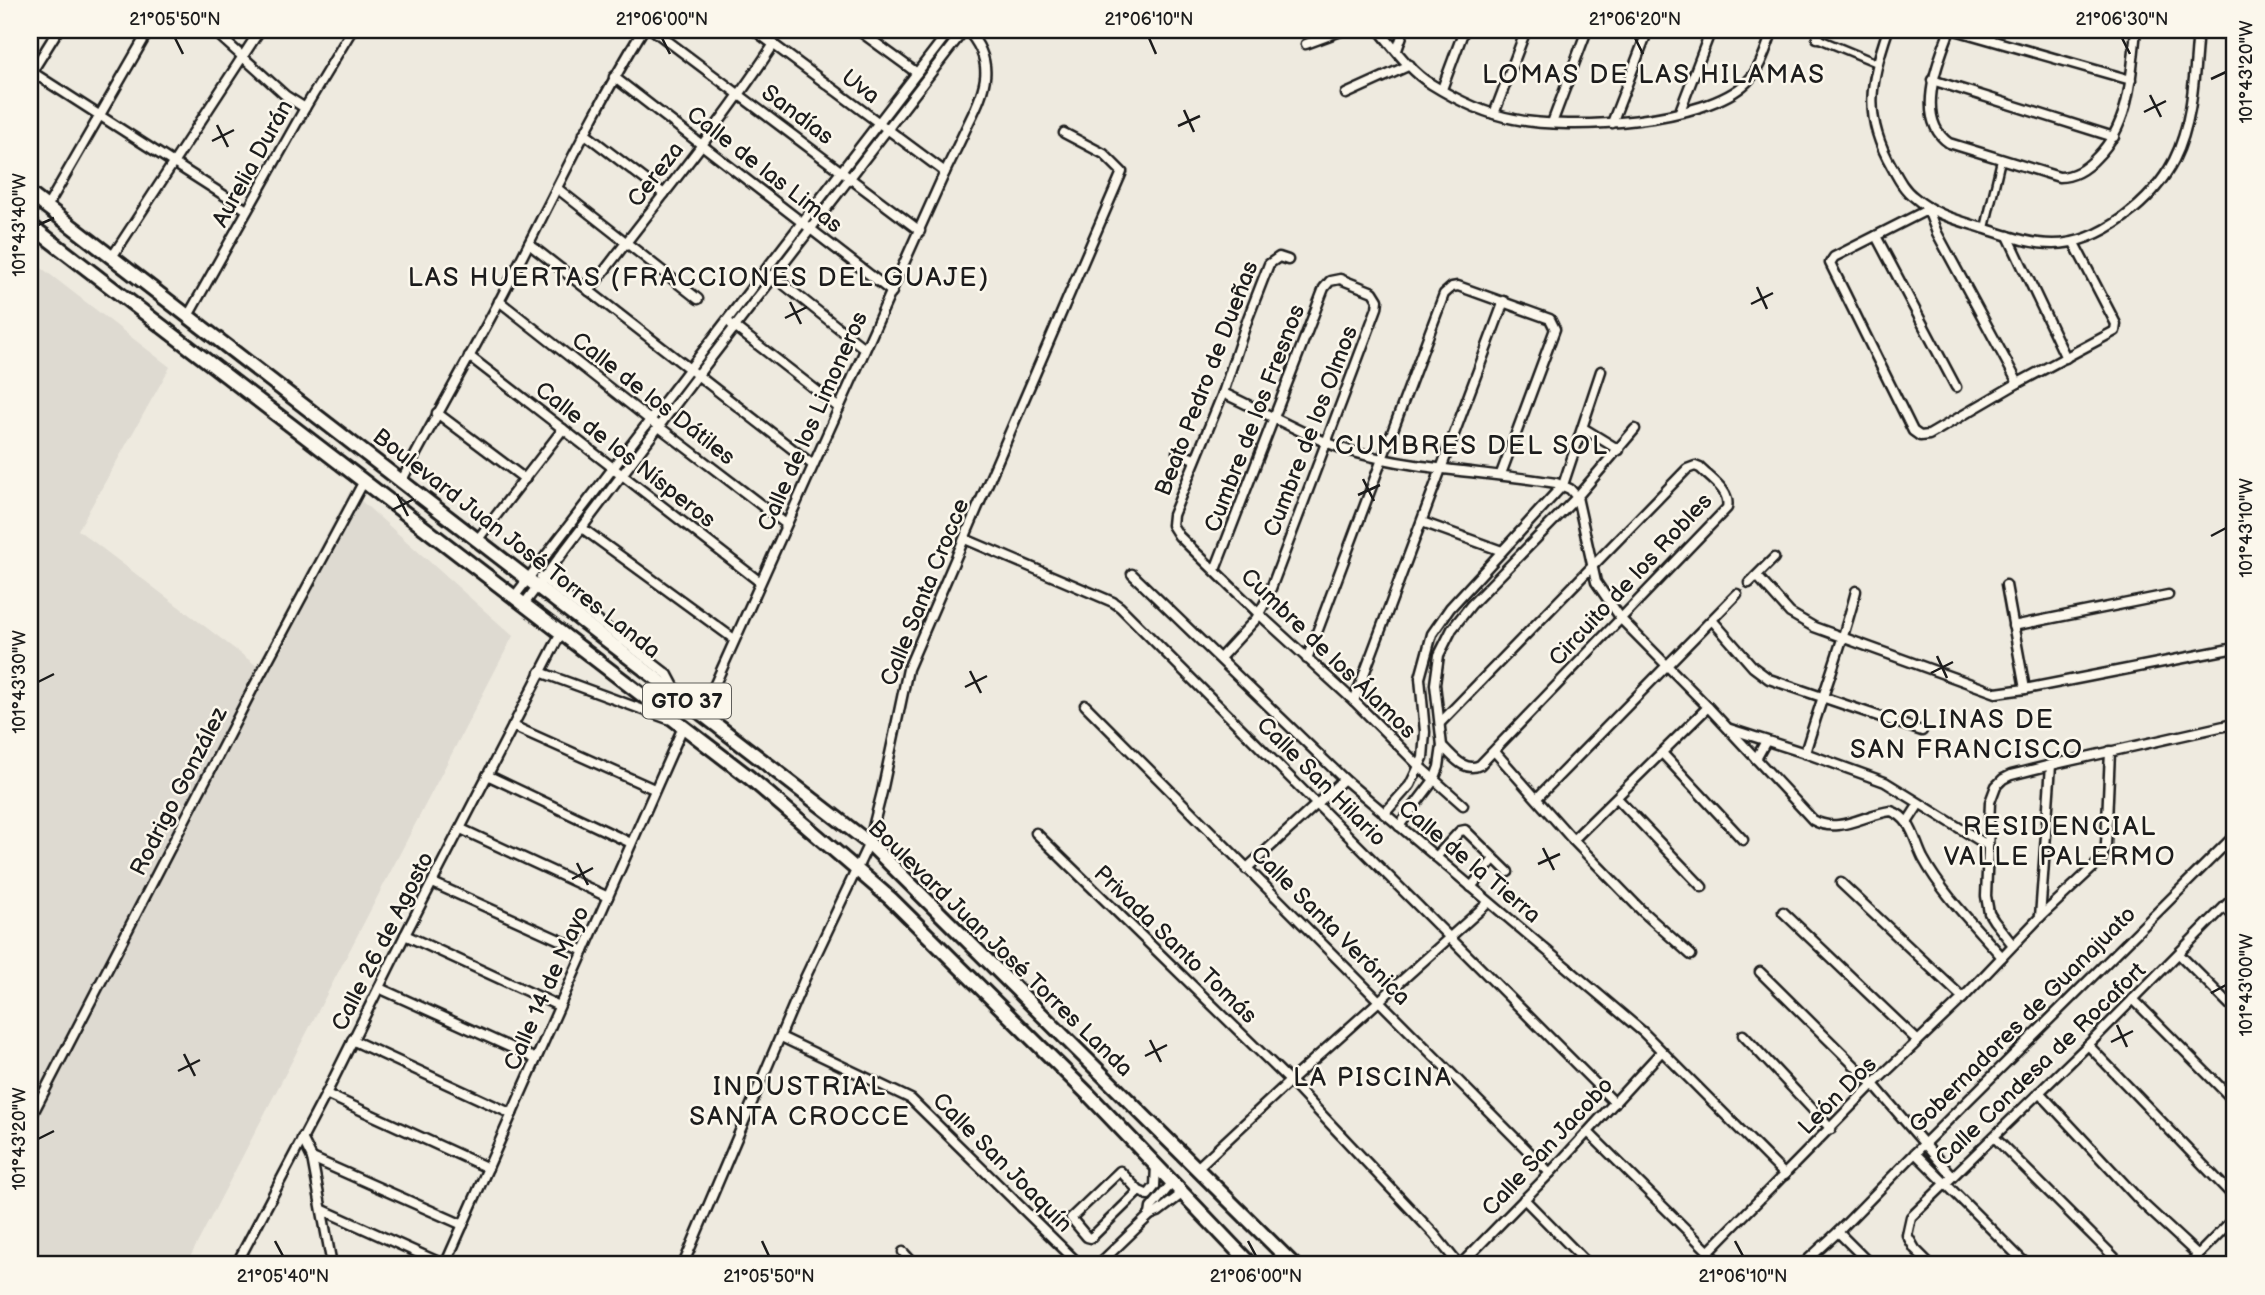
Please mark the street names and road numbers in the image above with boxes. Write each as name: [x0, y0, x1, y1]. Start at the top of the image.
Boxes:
street label: Uva: [836, 63, 885, 110]
street label: Sandías: [756, 79, 839, 151]
street label: Aurelia Durán: [206, 95, 299, 232]
street label: Calle de las Limas: [681, 100, 848, 239]
street label: Cereza: [622, 136, 690, 213]
street label: Beato Pedro de Dueñas: [1149, 257, 1265, 500]
street label: Cumbre de los Fresnos: [1199, 301, 1311, 536]
street label: Calle de los Limoneros: [752, 307, 874, 536]
street label: Cumbre de los Olmos: [1258, 322, 1364, 541]
street label: Calle de los Dátiles: [566, 326, 741, 471]
street label: Calle de los Nísperos: [530, 376, 721, 534]
street label: Boulevard Juan José Torres Landa: [367, 423, 666, 665]
street label: Circuito de los Robles: [1543, 487, 1718, 672]
street label: Calle Santa Crocce: [875, 495, 975, 690]
street label: Cumbre de los Álamos: [1235, 563, 1422, 745]
road number: GTO 37: [643, 684, 731, 718]
street label: Rodrigo González: [124, 702, 234, 880]
street label: Calle San Hilario: [1251, 711, 1392, 852]
street label: Calle de la Tierra: [1393, 794, 1546, 929]
street label: Boulevard Juan José Torres Landa: [862, 815, 1139, 1083]
street label: Calle Santa Verónica: [1245, 840, 1416, 1011]
street label: Calle 26 de Agosto: [326, 847, 440, 1036]
street label: Privada Santo Tomás: [1088, 860, 1263, 1030]
street label: Gobernadores de Guanajuato: [1903, 900, 2142, 1139]
street label: Calle 14 de Mayo: [498, 902, 596, 1075]
street label: Calle Condesa de Rocafort: [1930, 957, 2152, 1173]
street label: León Dos: [1793, 1051, 1883, 1141]
street label: Calle San Jacobo: [1476, 1071, 1619, 1222]
street label: Calle San Joaquín: [927, 1087, 1078, 1238]

